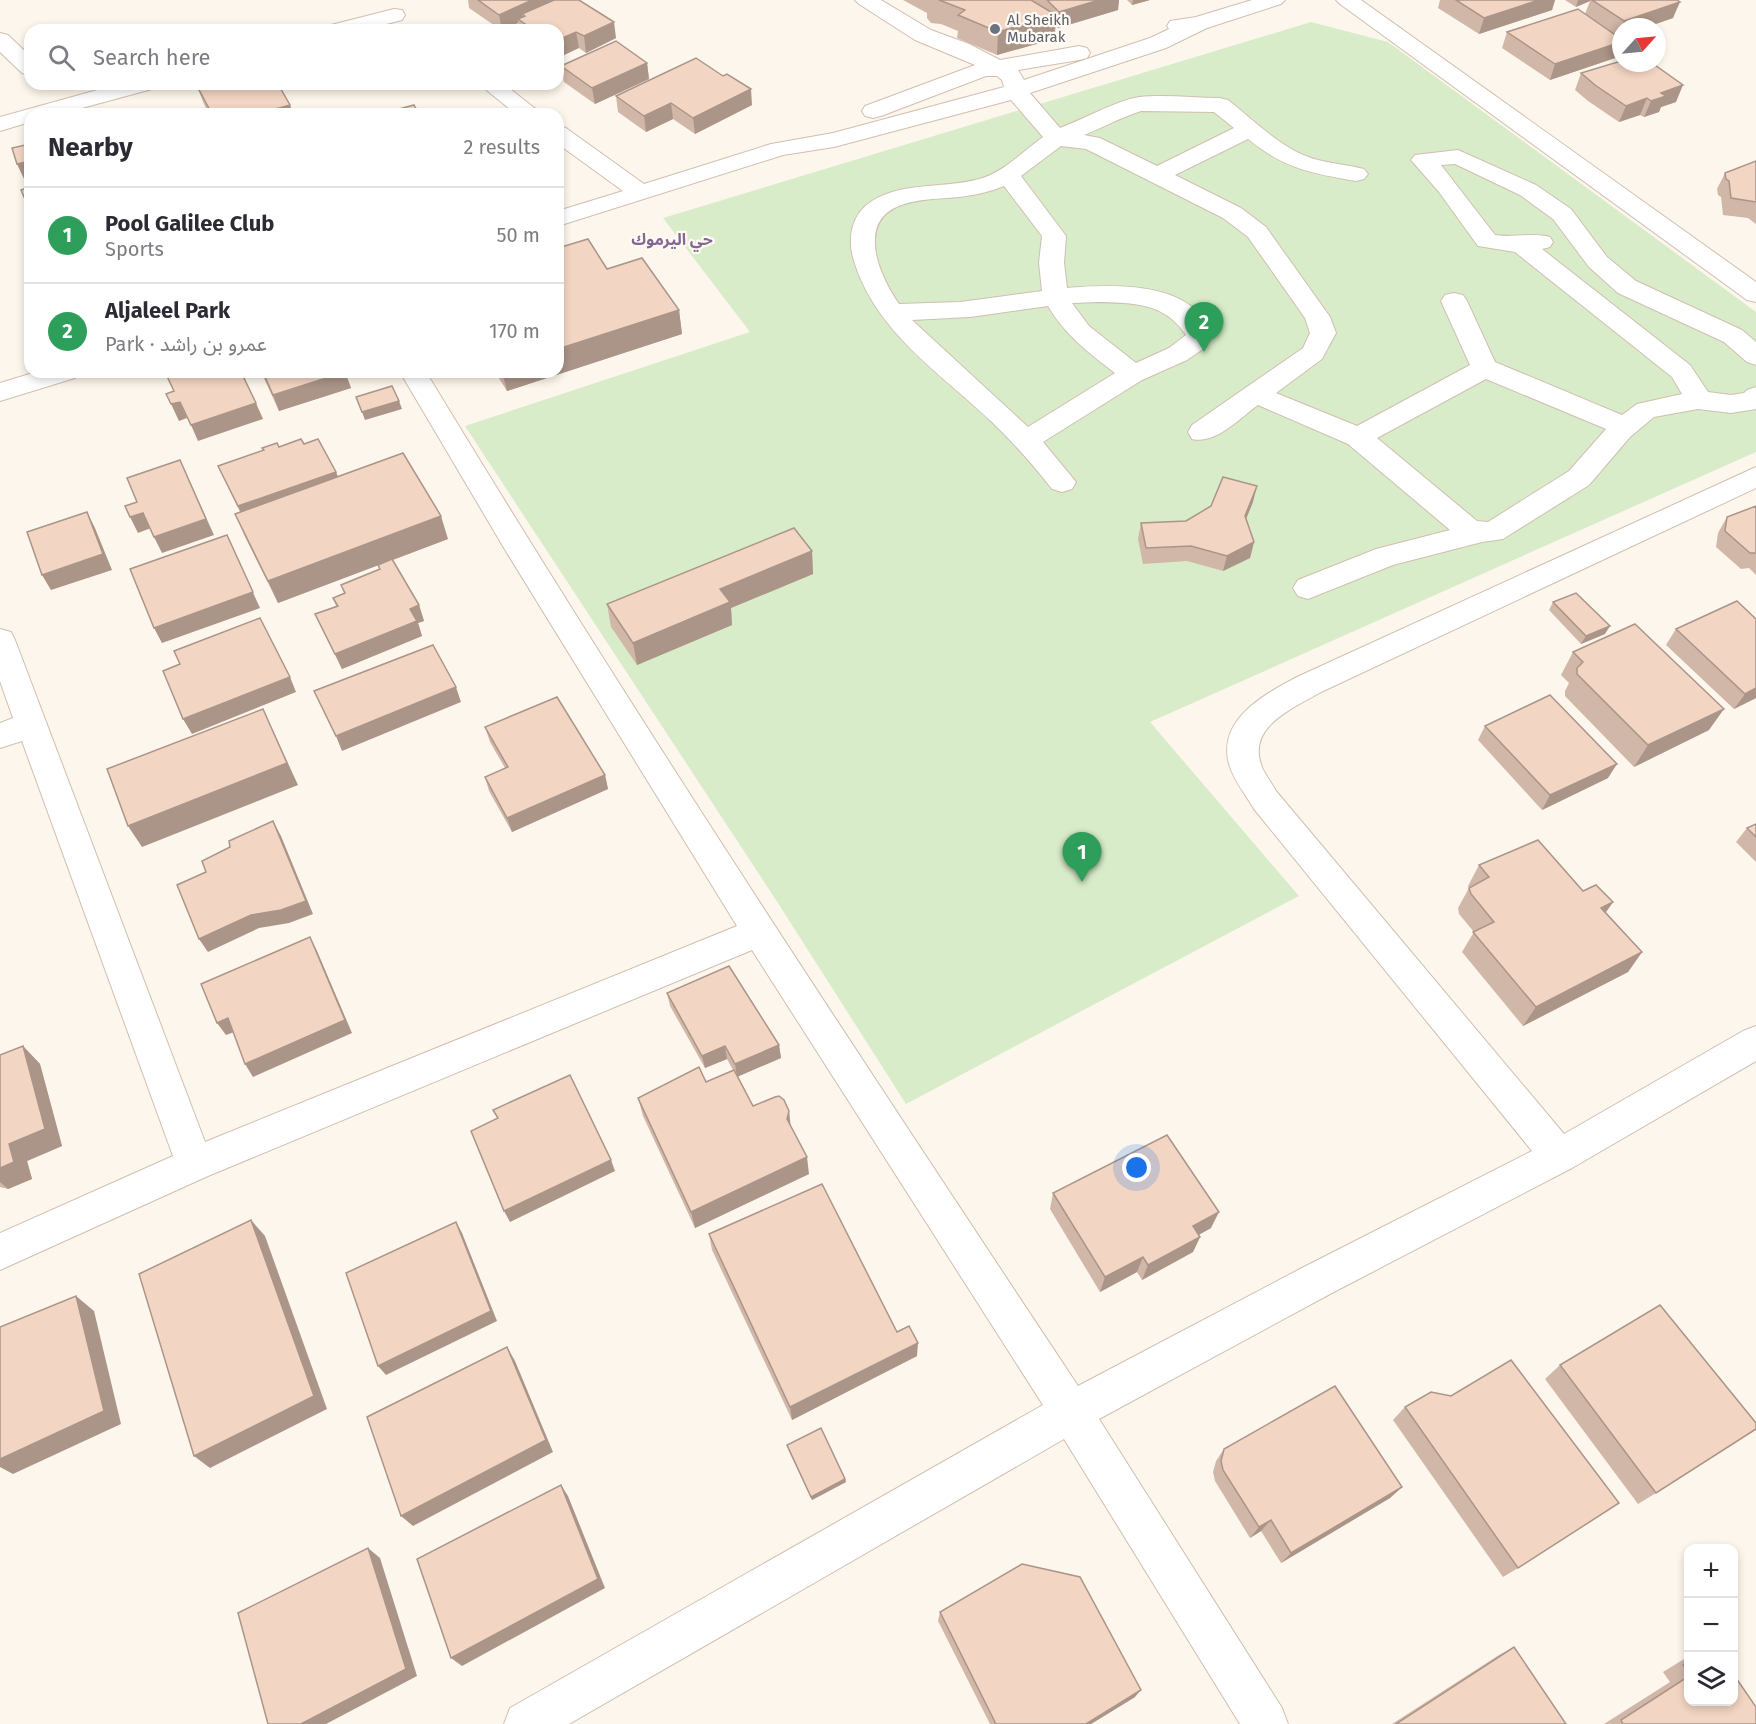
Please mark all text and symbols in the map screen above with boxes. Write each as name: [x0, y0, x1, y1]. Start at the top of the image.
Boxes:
place label: Al Sheikh Mubarak: [1007, 11, 1070, 46]
north arrow: [1612, 18, 1666, 72]
marker: Al Sheikh Mubarak: [988, 22, 1002, 36]
search box: [24, 24, 564, 90]
icon: search: [45, 41, 78, 74]
text: Search here: [93, 44, 211, 71]
text: Nearby: [48, 132, 133, 163]
text: 2 results: [463, 135, 540, 159]
text: Pool Galilee Club: [105, 210, 274, 237]
text: 1: [63, 223, 72, 247]
text: 50 m: [496, 223, 540, 247]
district label: حي اليرموك: [631, 230, 713, 252]
text: Sports: [105, 237, 164, 261]
text: Aljaleel Park: [105, 297, 230, 324]
pin: 2: [1184, 302, 1224, 352]
text: 2: [62, 319, 73, 343]
text: 170 m: [489, 319, 540, 343]
text: Park · عمرو بن راشد: [105, 332, 267, 356]
pin: 1: [1062, 832, 1102, 882]
your location: [1122, 1153, 1151, 1182]
map controls: [1684, 1544, 1738, 1706]
button: +: [1684, 1544, 1738, 1598]
button: −: [1684, 1598, 1738, 1652]
button: layers: [1684, 1652, 1738, 1706]

